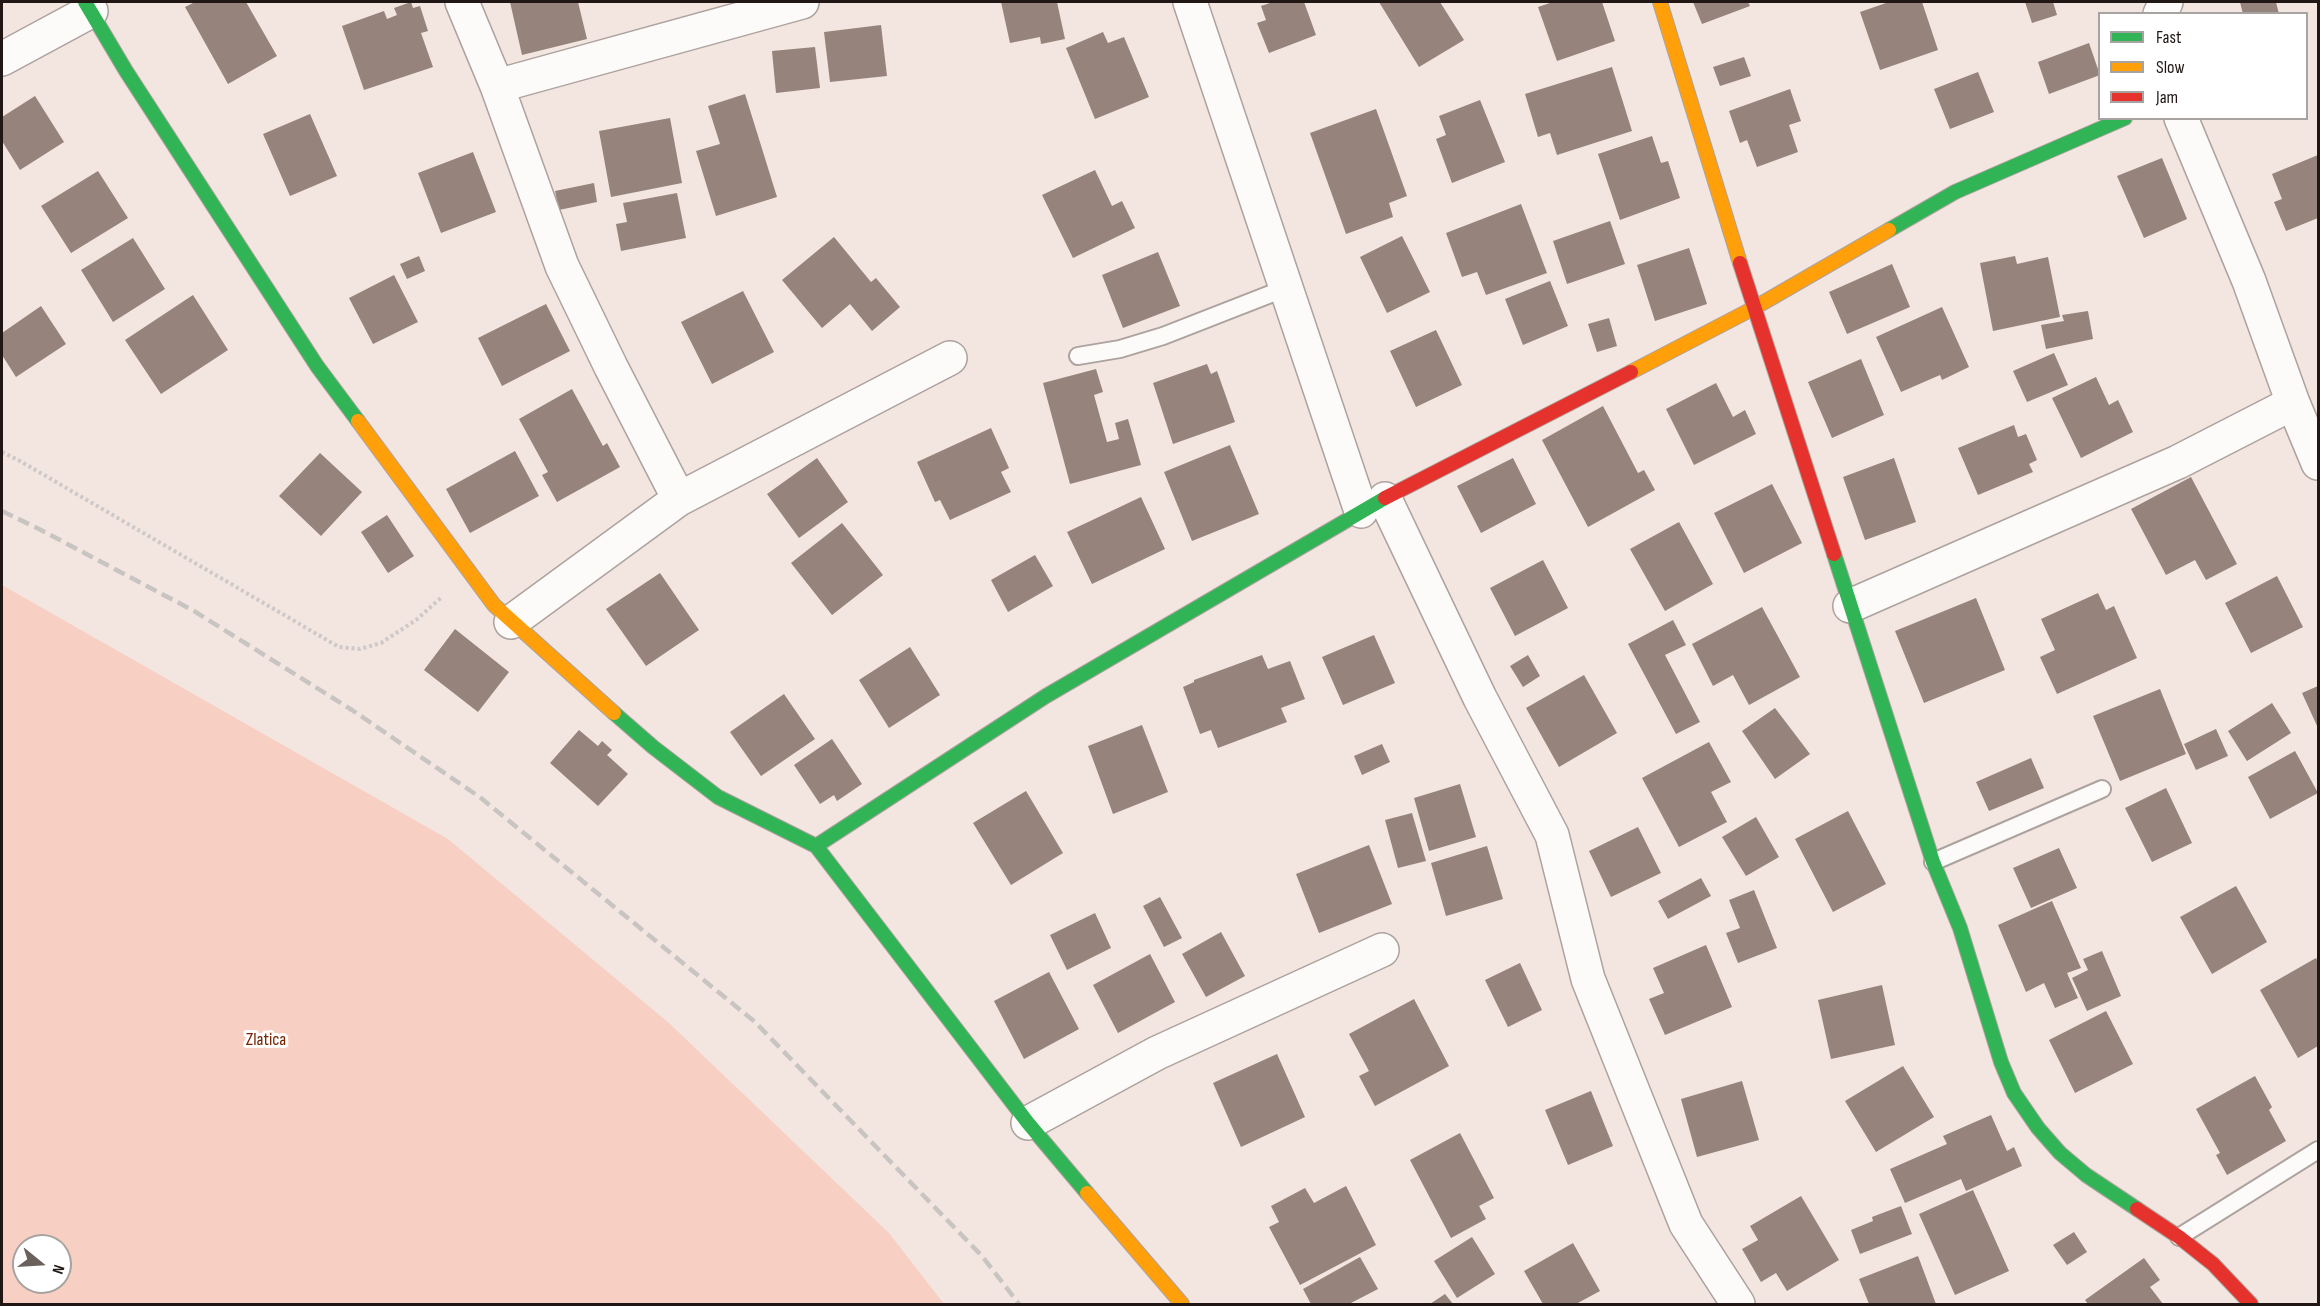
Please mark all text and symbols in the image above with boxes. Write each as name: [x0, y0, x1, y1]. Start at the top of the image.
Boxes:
legend: [2098, 12, 2308, 120]
text: Fast: [2156, 27, 2181, 48]
text: Slow: [2156, 57, 2185, 78]
text: Jam: [2156, 87, 2178, 108]
park label: Zlatica: [246, 1029, 286, 1051]
north arrow: [12, 1234, 72, 1294]
text: N: [47, 1262, 68, 1276]

